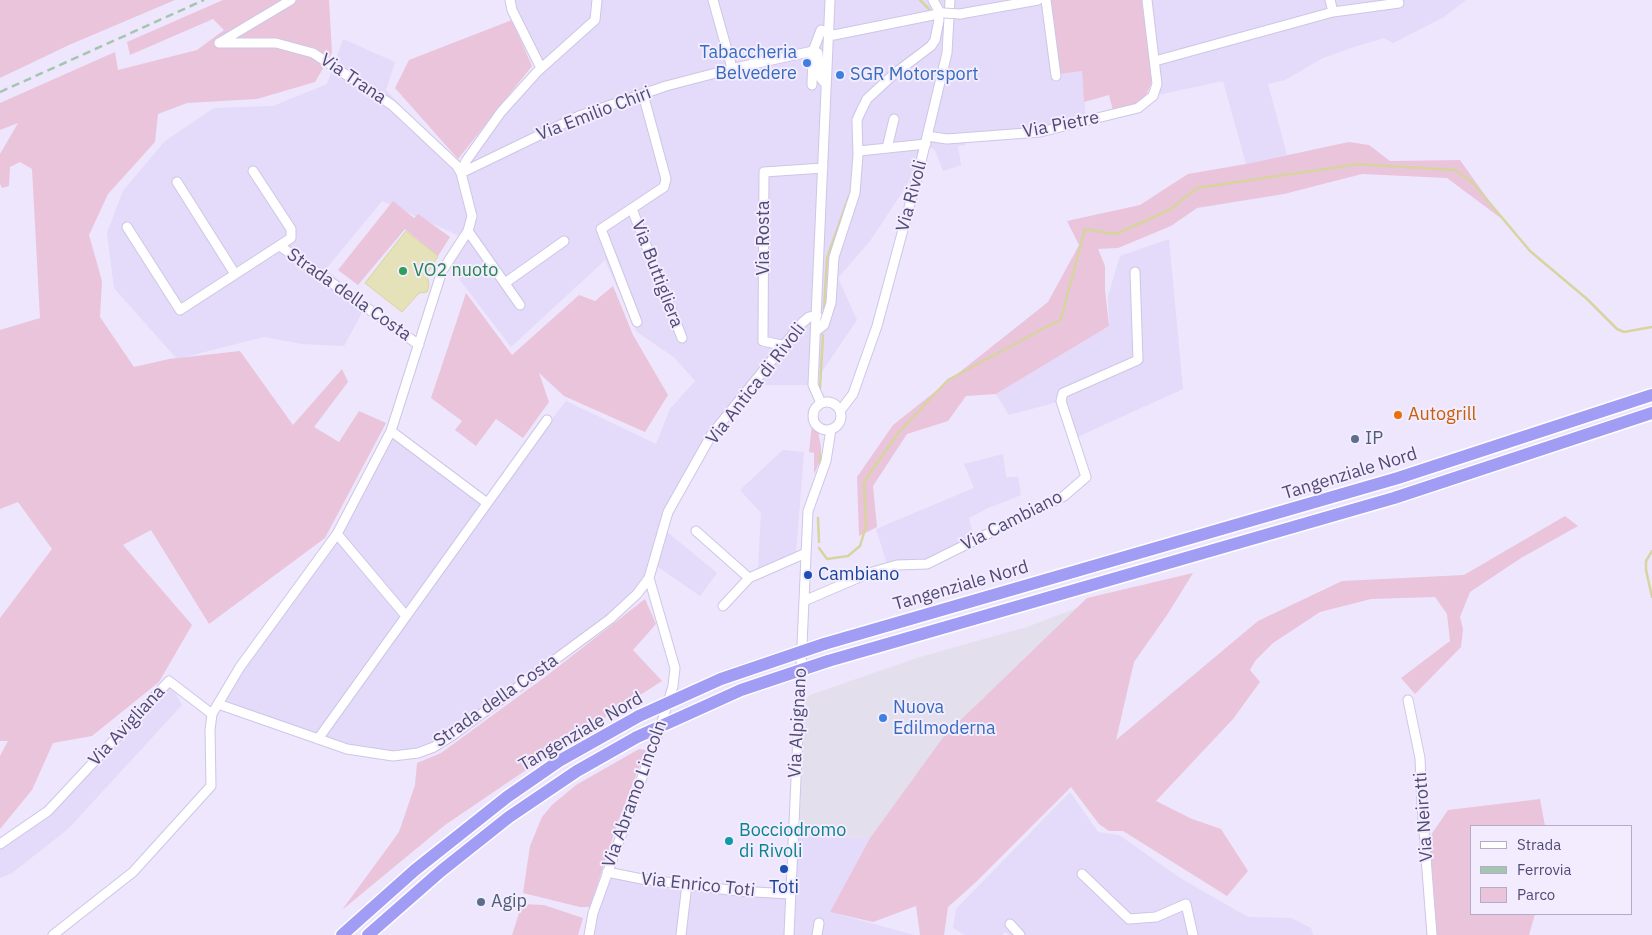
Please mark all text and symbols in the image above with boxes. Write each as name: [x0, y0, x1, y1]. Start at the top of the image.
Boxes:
place label: Tabaccheria Belvedere: [699, 42, 797, 84]
street label: Via Trana: [316, 49, 390, 109]
marker: Tabaccheria Belvedere: [801, 57, 813, 69]
place label: SGR Motorsport: [850, 64, 979, 86]
marker: SGR Motorsport: [834, 69, 846, 81]
street label: Via Emilio Chiri: [534, 82, 654, 146]
street label: Via Pietre: [1021, 107, 1101, 143]
street label: Via Rivoli: [892, 158, 932, 234]
street label: Via Rosta: [753, 200, 775, 276]
street label: Via Buttigliera: [627, 217, 687, 331]
street label: Strada della Costa: [283, 244, 415, 346]
place label: VO2 nuoto: [413, 260, 498, 282]
marker: VO2 nuoto: [397, 265, 409, 277]
street label: Via Antica di Rivoli: [702, 319, 810, 449]
place label: Autogrill: [1408, 404, 1476, 426]
marker: Autogrill: [1392, 409, 1404, 421]
place label: IP: [1365, 428, 1383, 450]
marker: IP: [1349, 433, 1361, 445]
street label: Tangenziale Nord: [1280, 443, 1420, 505]
street label: Via Cambiano: [958, 486, 1066, 556]
street label: Tangenziale Nord: [891, 556, 1031, 616]
place label: Cambiano: [818, 564, 899, 586]
marker: Cambiano: [802, 569, 814, 581]
street label: Strada della Costa: [430, 650, 562, 752]
street label: Via Alpignano: [784, 667, 812, 779]
street label: Via Avigliana: [84, 681, 170, 771]
street label: Tangenziale Nord: [515, 688, 647, 776]
place label: Nuova Edilmoderna: [893, 697, 996, 740]
marker: Nuova Edilmoderna: [877, 712, 889, 724]
street label: Via Abramo Lincoln: [598, 717, 672, 871]
street label: Via Neirotti: [1410, 771, 1438, 863]
place label: Bocciodromo di Rivoli: [739, 820, 846, 862]
legend: [1470, 825, 1632, 915]
marker: Bocciodromo di Rivoli: [723, 835, 735, 847]
text: Strada: [1517, 835, 1561, 854]
text: Ferrovia: [1517, 860, 1572, 879]
marker: Toti: [778, 863, 790, 875]
street label: Via Enrico Toti: [640, 868, 756, 902]
place label: Toti: [769, 877, 799, 899]
text: Parco: [1517, 885, 1555, 904]
place label: Agip: [491, 891, 527, 913]
marker: Agip: [475, 896, 487, 908]

